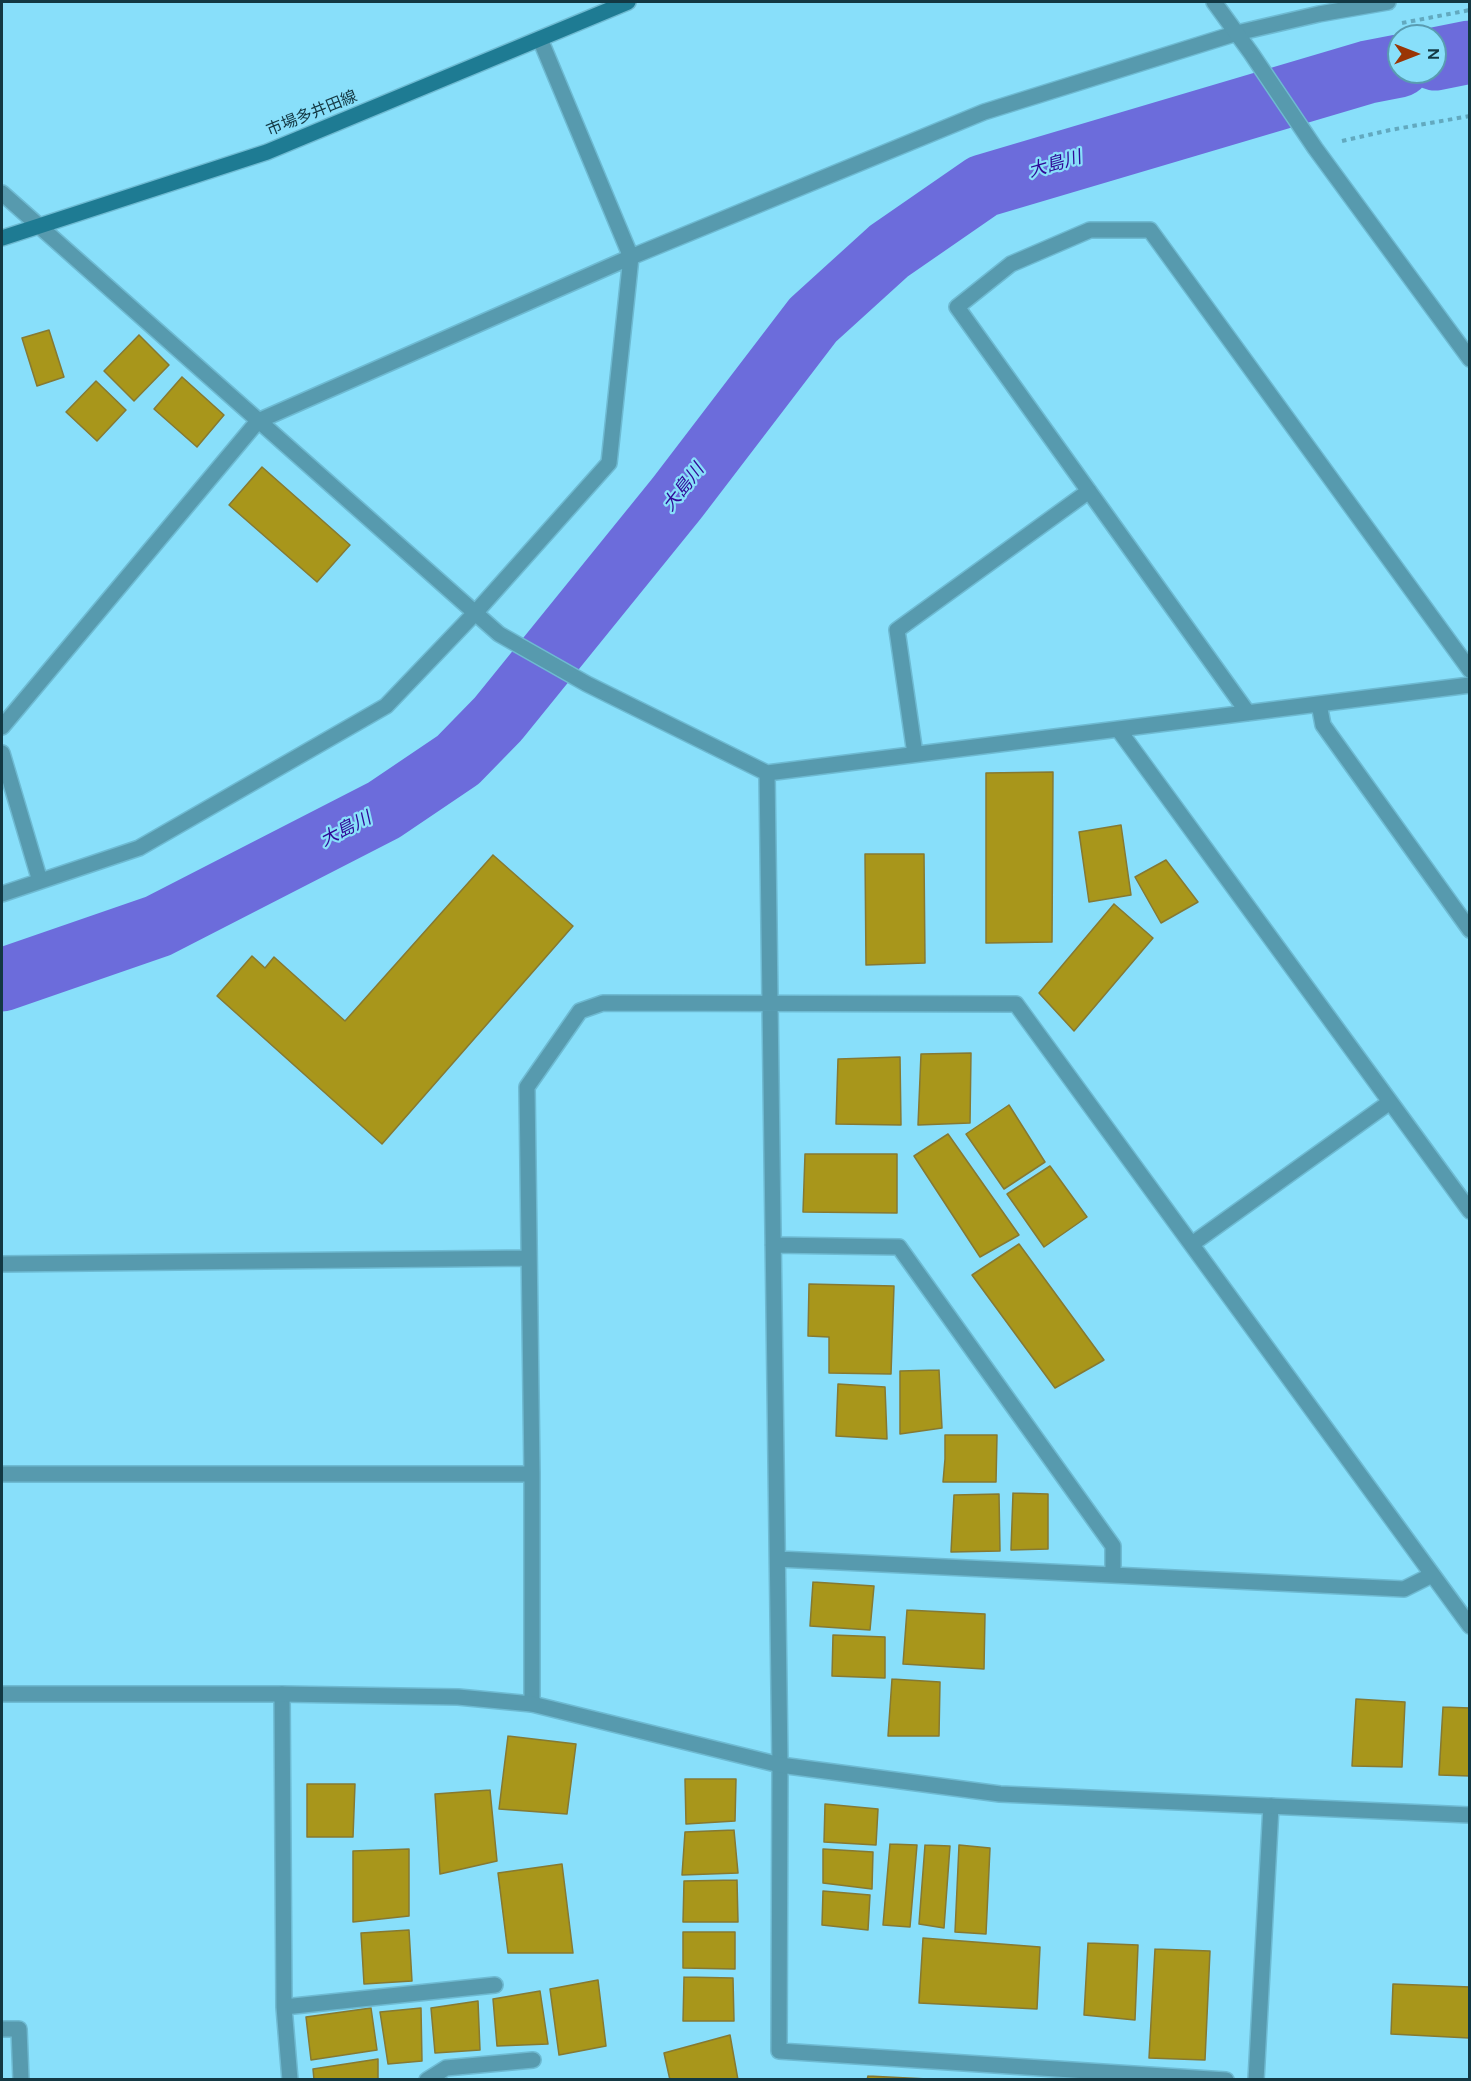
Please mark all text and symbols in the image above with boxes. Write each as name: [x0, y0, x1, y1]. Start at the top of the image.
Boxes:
north arrow: [1387, 24, 1447, 84]
text: N: [1423, 48, 1444, 60]
street label: 市場多井田線: [264, 87, 360, 141]
water label: 大島川: [1026, 147, 1084, 183]
water label: 大島川: [659, 460, 709, 516]
water label: 大島川: [317, 808, 375, 852]

